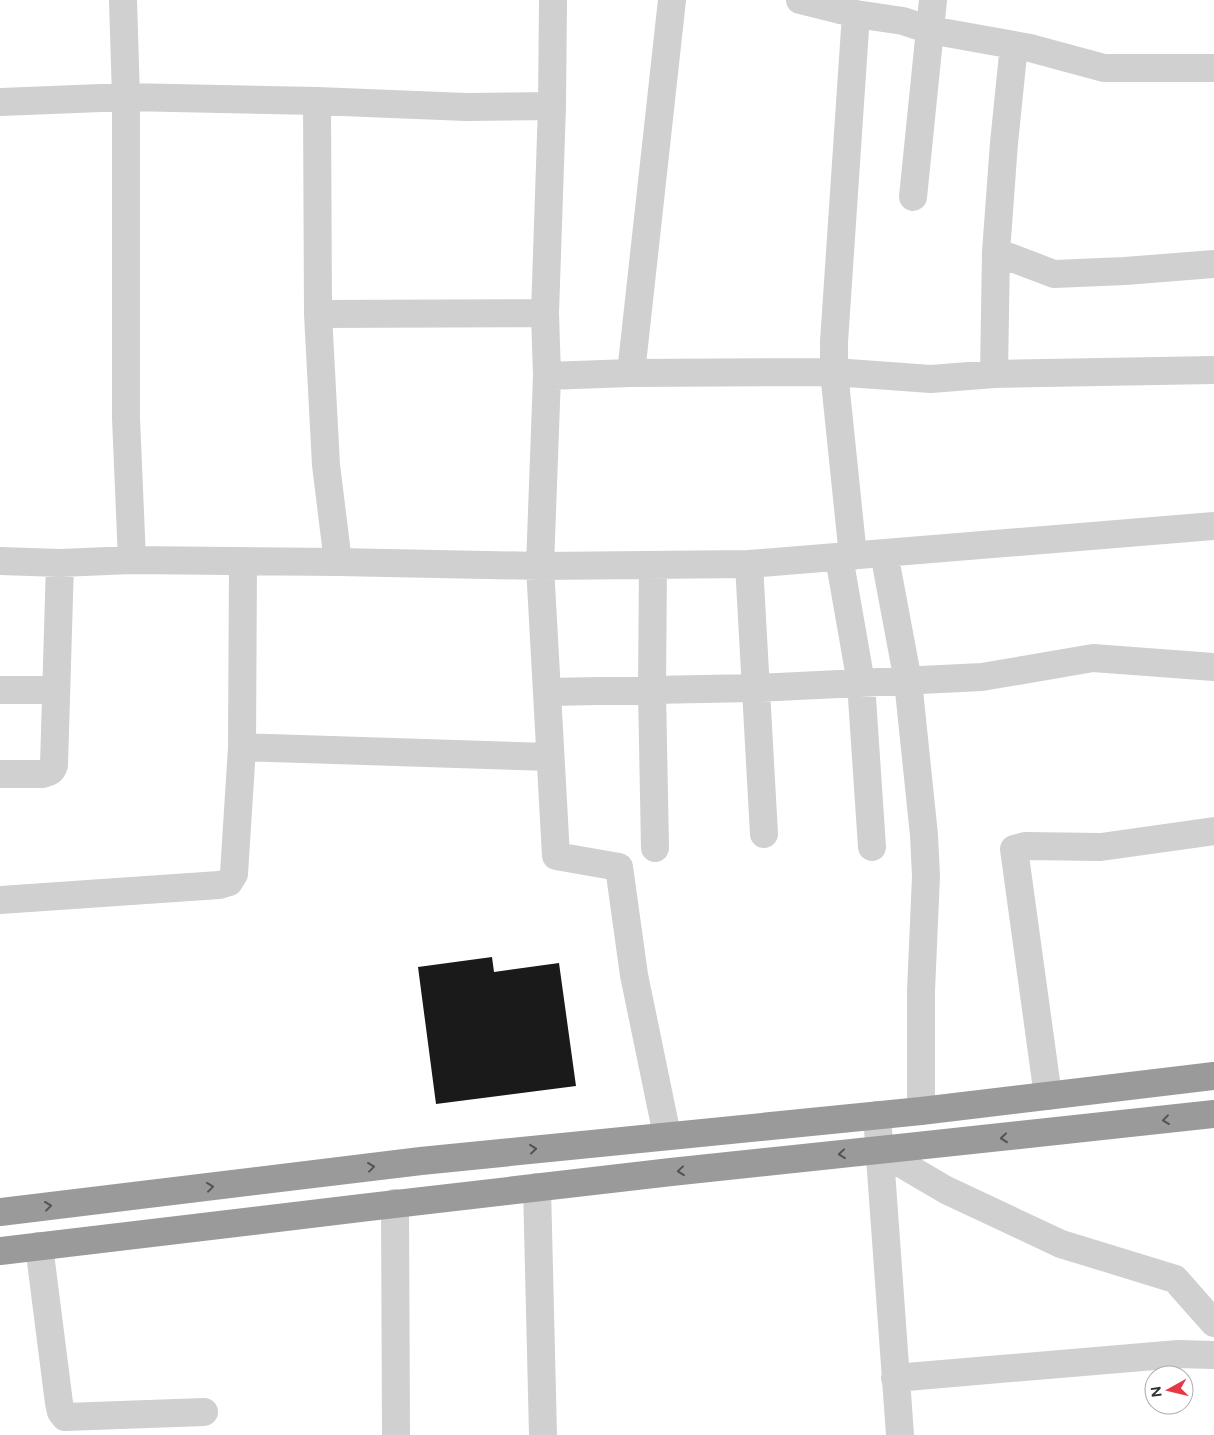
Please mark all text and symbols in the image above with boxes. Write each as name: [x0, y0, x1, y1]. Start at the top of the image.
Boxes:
one-way arrow: [1161, 1114, 1169, 1125]
one-way arrow: [1000, 1132, 1008, 1143]
one-way arrow: [529, 1144, 537, 1155]
one-way arrow: [838, 1148, 846, 1159]
one-way arrow: [367, 1162, 375, 1173]
one-way arrow: [676, 1165, 684, 1176]
one-way arrow: [205, 1182, 214, 1192]
one-way arrow: [45, 1201, 53, 1212]
north arrow: [1144, 1365, 1194, 1415]
text: N: [1147, 1385, 1166, 1398]

